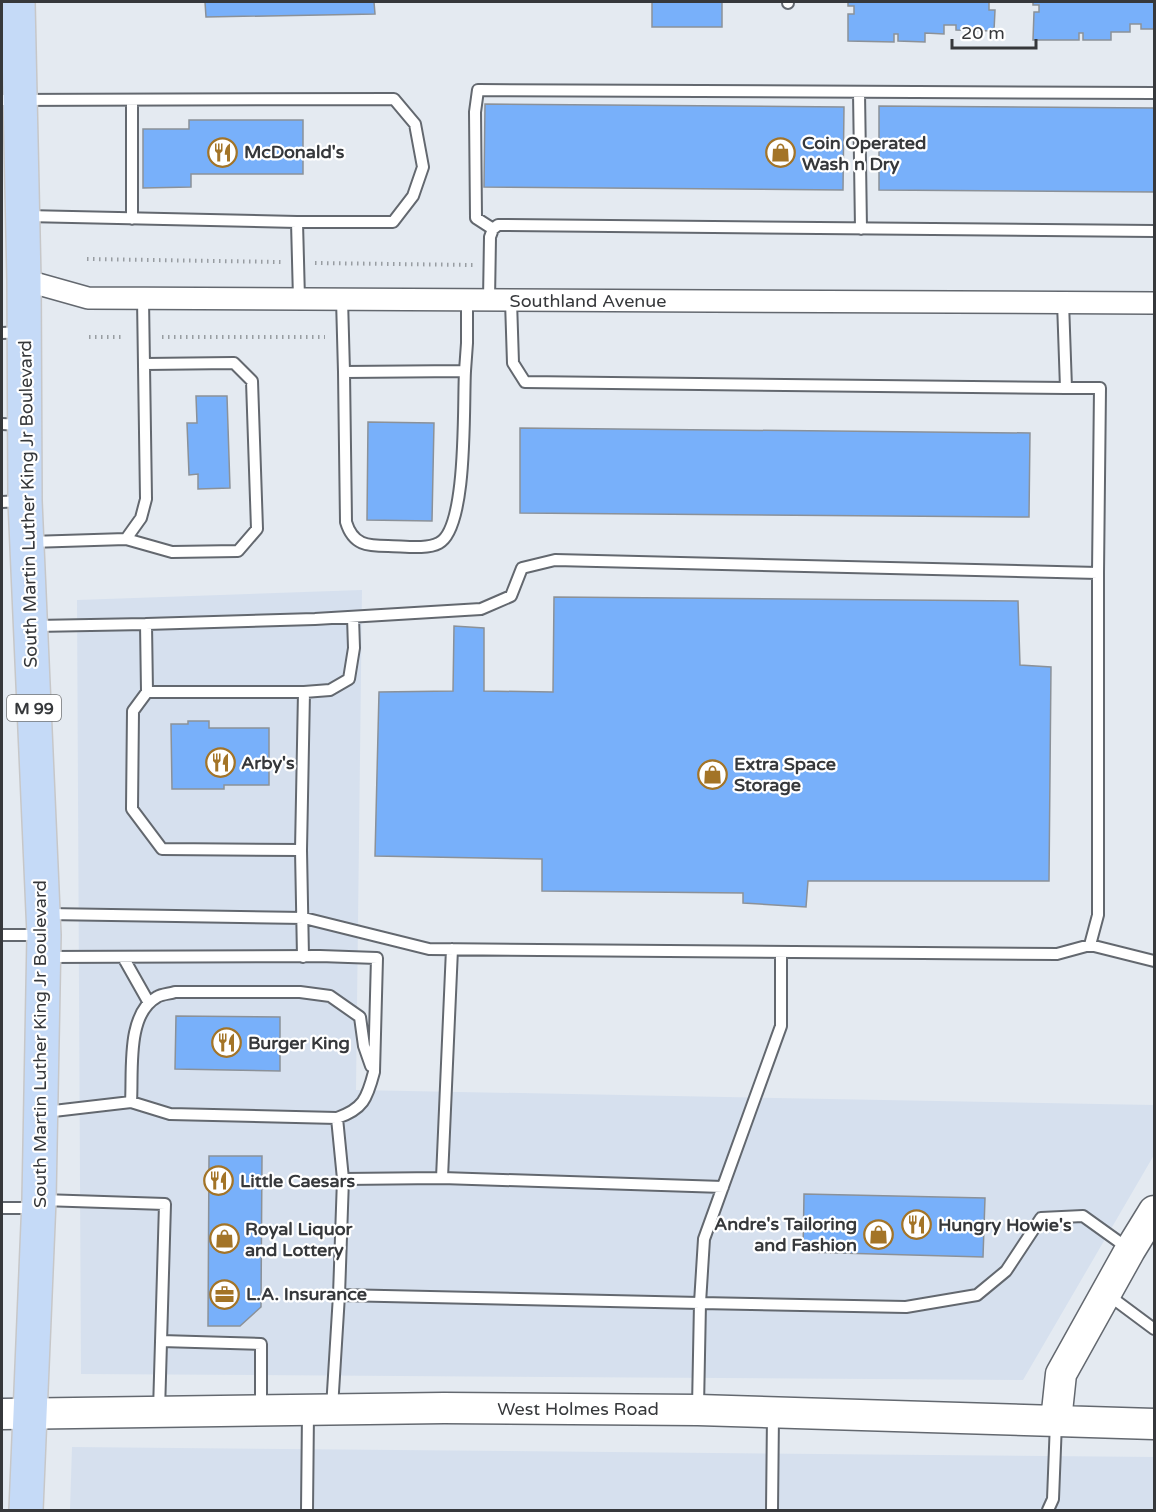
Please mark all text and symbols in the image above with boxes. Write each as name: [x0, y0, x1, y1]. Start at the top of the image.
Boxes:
scale bar: [952, 12, 1036, 50]
text: 20 m: [961, 22, 1005, 44]
place label: Coin Operated Wash n Dry: [802, 132, 926, 175]
restaurant icon: McDonald's: [207, 136, 239, 168]
shop icon: Coin Operated Wash n Dry: [765, 137, 797, 169]
place label: McDonald's: [244, 141, 345, 163]
street label: Southland Avenue: [510, 290, 666, 312]
street label: South Martin Luther King Jr Boulevard: [14, 340, 42, 668]
road number: M 99: [7, 695, 61, 721]
restaurant icon: Arby's: [204, 747, 236, 779]
place label: Arby's: [241, 752, 295, 774]
place label: Extra Space Storage: [734, 753, 836, 796]
shop icon: Extra Space Storage: [697, 758, 729, 790]
street label: South Martin Luther King Jr Boulevard: [29, 880, 51, 1208]
restaurant icon: Burger King: [211, 1027, 243, 1059]
place label: Burger King: [248, 1032, 350, 1054]
restaurant icon: Little Caesars: [203, 1165, 235, 1197]
place label: Little Caesars: [240, 1170, 355, 1192]
restaurant icon: Hungry Howie's: [901, 1209, 933, 1241]
place label: Andre's Tailoring and Fashion: [714, 1213, 857, 1256]
place label: Hungry Howie's: [938, 1214, 1072, 1236]
place label: Royal Liquor and Lottery: [245, 1218, 354, 1261]
shop icon: Andre's Tailoring and Fashion: [862, 1218, 894, 1250]
shop icon: Royal Liquor and Lottery: [208, 1223, 240, 1255]
office icon: L.A. Insurance: [209, 1278, 241, 1310]
place label: L.A. Insurance: [246, 1283, 367, 1305]
street label: West Holmes Road: [497, 1398, 659, 1420]

